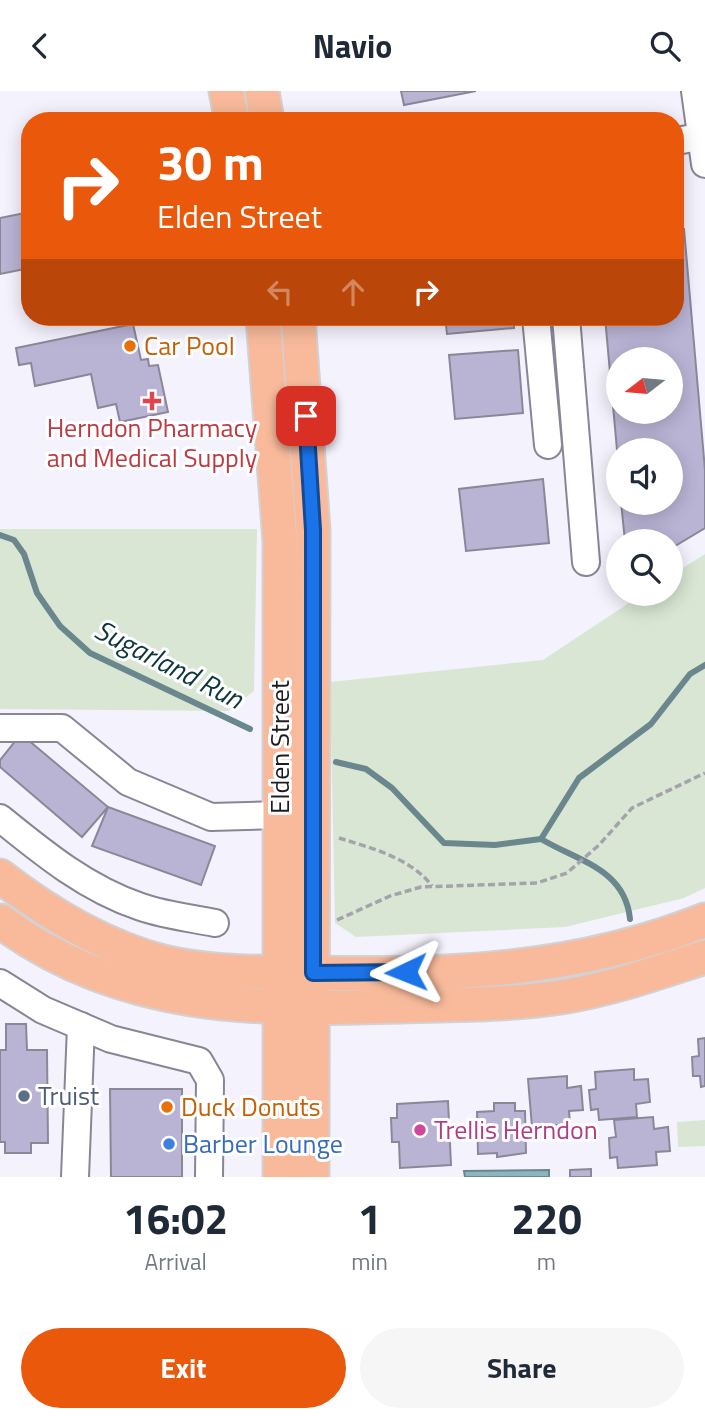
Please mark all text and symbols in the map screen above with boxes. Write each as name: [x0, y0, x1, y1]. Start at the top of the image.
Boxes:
text: Navio: [313, 22, 392, 70]
icon: back: [21, 27, 59, 65]
icon: search: [646, 27, 684, 65]
text: 30 m: [157, 124, 264, 199]
icon: right: [42, 140, 133, 231]
text: Elden Street: [157, 192, 322, 240]
icon: left: [261, 273, 299, 311]
icon: ahead: [334, 273, 372, 311]
icon: right: [407, 273, 445, 311]
place label: Car Pool: [144, 326, 235, 365]
marker: Car Pool: [122, 338, 138, 354]
north arrow: [606, 347, 682, 423]
map controls: [606, 347, 683, 606]
pin: [276, 386, 336, 446]
marker: Herndon Pharmacy and Medical Supply: [144, 393, 160, 409]
icon: arrive: [287, 397, 325, 435]
place label: Herndon Pharmacy and Medical Supply: [47, 408, 257, 477]
button: sound: [606, 438, 683, 515]
button: search: [606, 529, 683, 606]
water label: Sugarland Run: [87, 608, 252, 720]
street label: Elden Street: [260, 680, 299, 814]
position arrow: [369, 935, 443, 1009]
place label: Truist: [38, 1076, 99, 1115]
place label: Duck Donuts: [181, 1087, 321, 1126]
marker: Truist: [16, 1088, 32, 1104]
marker: Duck Donuts: [159, 1099, 175, 1115]
place label: Trellis Herndon: [434, 1110, 598, 1149]
marker: Trellis Herndon: [412, 1122, 428, 1138]
place label: Barber Lounge: [183, 1124, 343, 1163]
marker: Barber Lounge: [161, 1136, 177, 1152]
text: 16:02: [123, 1186, 228, 1250]
text: 1: [358, 1186, 381, 1250]
text: 220: [511, 1186, 582, 1250]
text: Arrival: [144, 1244, 207, 1279]
text: min: [351, 1244, 388, 1279]
text: m: [537, 1244, 556, 1279]
button: Exit: [21, 1328, 346, 1408]
button: Share: [360, 1328, 684, 1408]

